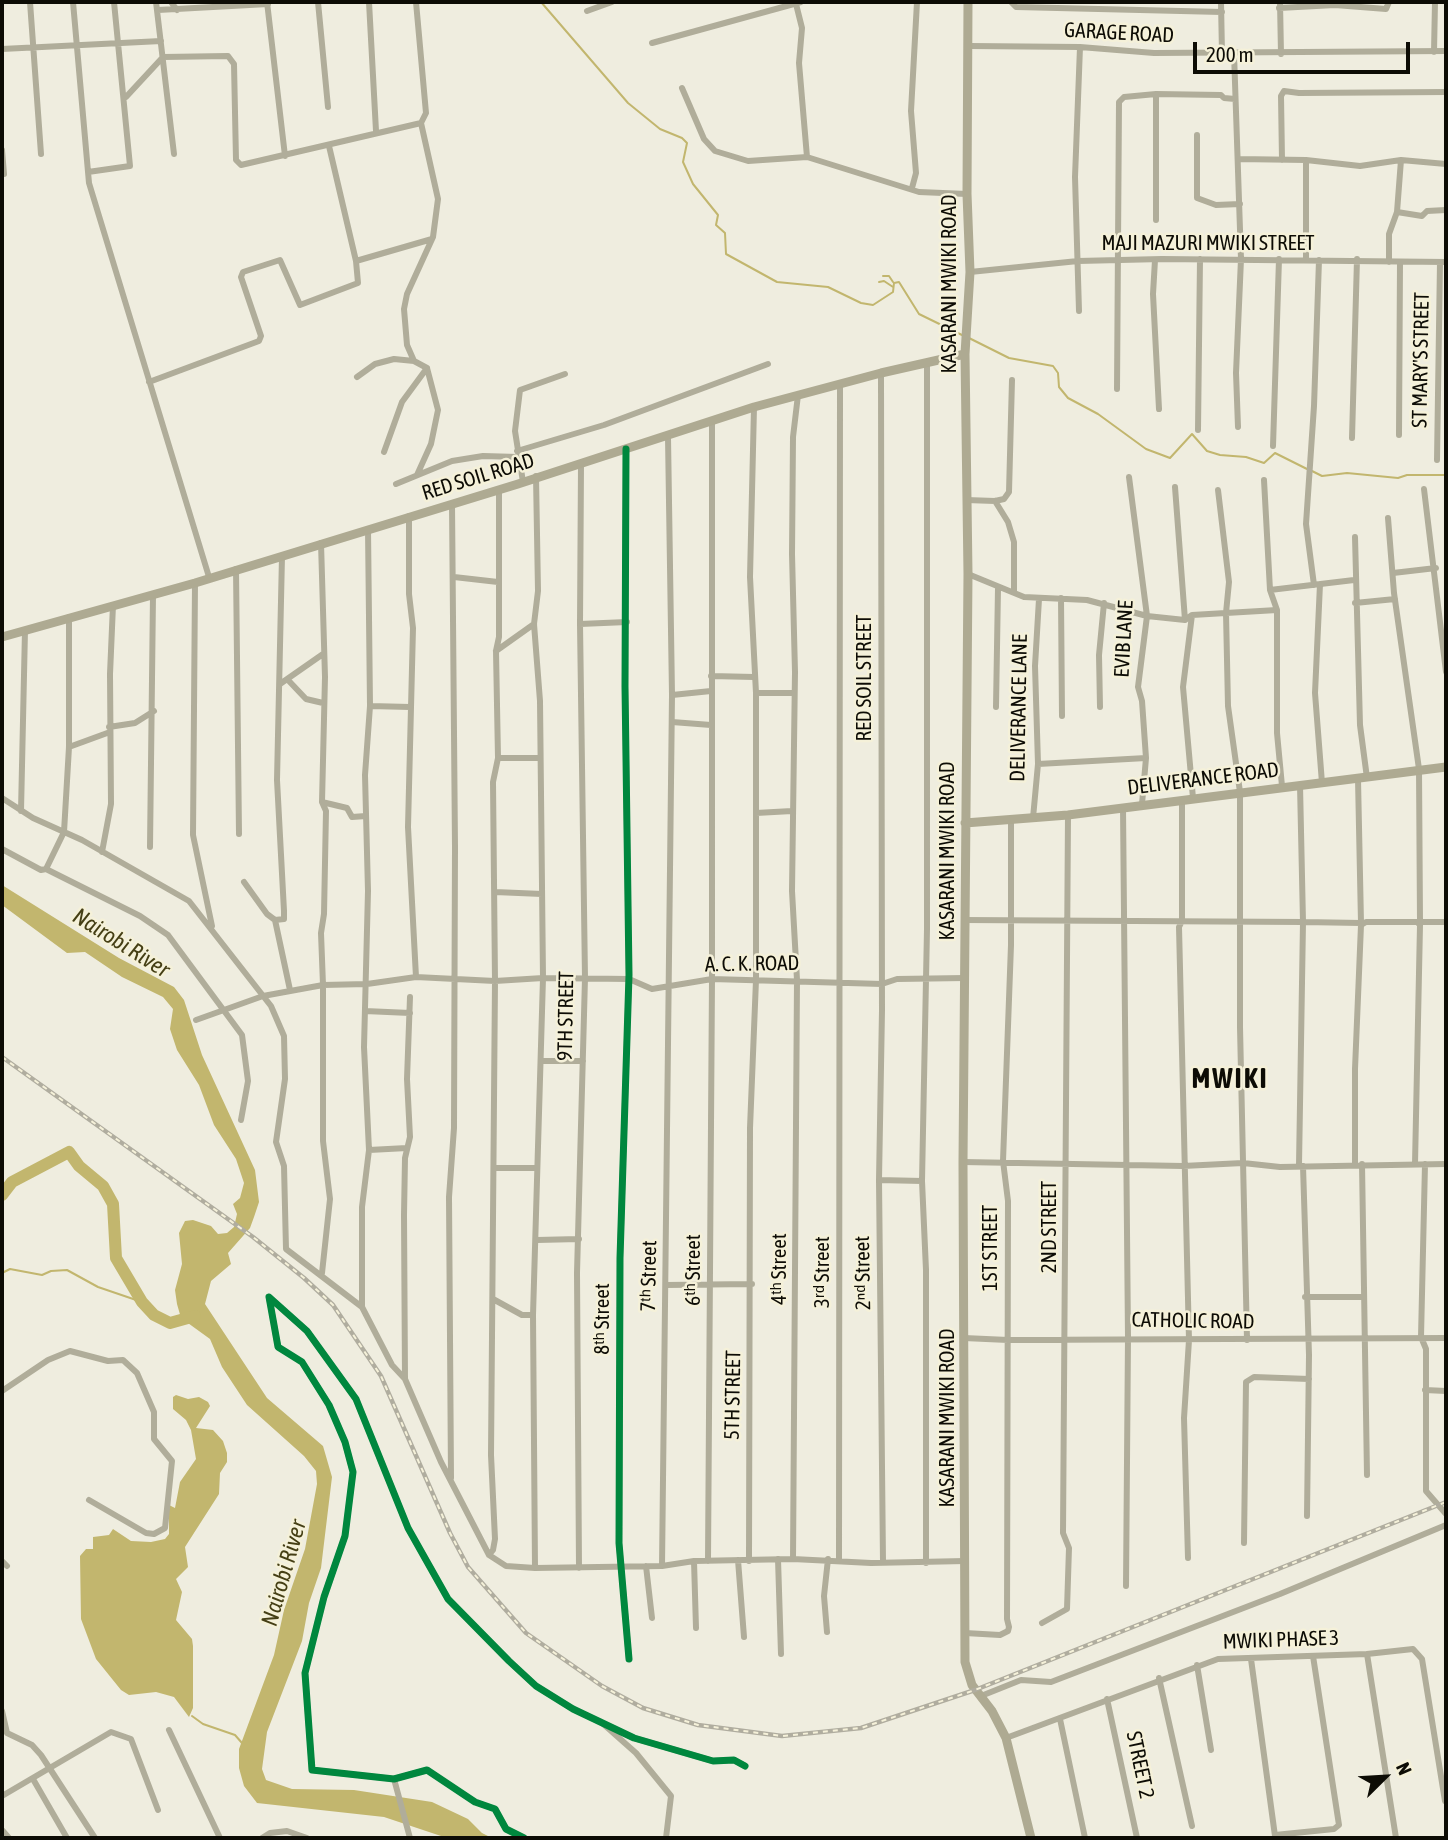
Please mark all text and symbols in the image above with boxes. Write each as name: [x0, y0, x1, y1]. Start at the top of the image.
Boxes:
street label: GARAGE ROAD: [1064, 18, 1174, 48]
scale bar: [1196, 28, 1413, 72]
text: 200 m: [1206, 42, 1254, 66]
street label: KASARANI MWIKI ROAD: [936, 195, 962, 373]
street label: MAJI MAZURI MWIKI STREET: [1101, 230, 1315, 256]
street label: ST MARY'S STREET: [1407, 292, 1435, 428]
street label: RED SOIL ROAD: [419, 448, 537, 506]
street label: EVIB LANE: [1109, 600, 1139, 678]
street label: RED SOIL STREET: [851, 614, 877, 742]
street label: DELIVERANCE LANE: [1005, 634, 1033, 782]
street label: DELIVERANCE ROAD: [1126, 757, 1280, 801]
street label: KASARANI MWIKI ROAD: [934, 762, 960, 940]
water label: Nairobi River: [67, 902, 175, 984]
street label: A. C. K. ROAD: [705, 951, 799, 977]
street label: 9TH STREET: [553, 971, 579, 1061]
district label: MWIKI: [1192, 1062, 1268, 1096]
street label: 2ND STREET: [1036, 1181, 1062, 1273]
street label: 1ST STREET: [977, 1205, 1003, 1291]
street label: 4ᵗʰ Street: [766, 1233, 792, 1305]
street label: 6ᵗʰ Street: [680, 1234, 706, 1306]
street label: 3ʳᵈ Street: [809, 1236, 835, 1308]
street label: 2ⁿᵈ Street: [850, 1236, 876, 1310]
street label: 7ᵗʰ Street: [636, 1240, 662, 1312]
street label: 8ᵗʰ Street: [589, 1283, 615, 1355]
street label: CATHOLIC ROAD: [1131, 1307, 1255, 1335]
street label: KASARANI MWIKI ROAD: [934, 1329, 960, 1507]
street label: 5TH STREET: [720, 1350, 746, 1440]
water label: Nairobi River: [256, 1517, 312, 1629]
street label: MWIKI PHASE 3: [1222, 1625, 1340, 1655]
street label: STREET 2: [1121, 1729, 1159, 1801]
north arrow: [1350, 1742, 1420, 1812]
text: N: [1392, 1759, 1417, 1778]

